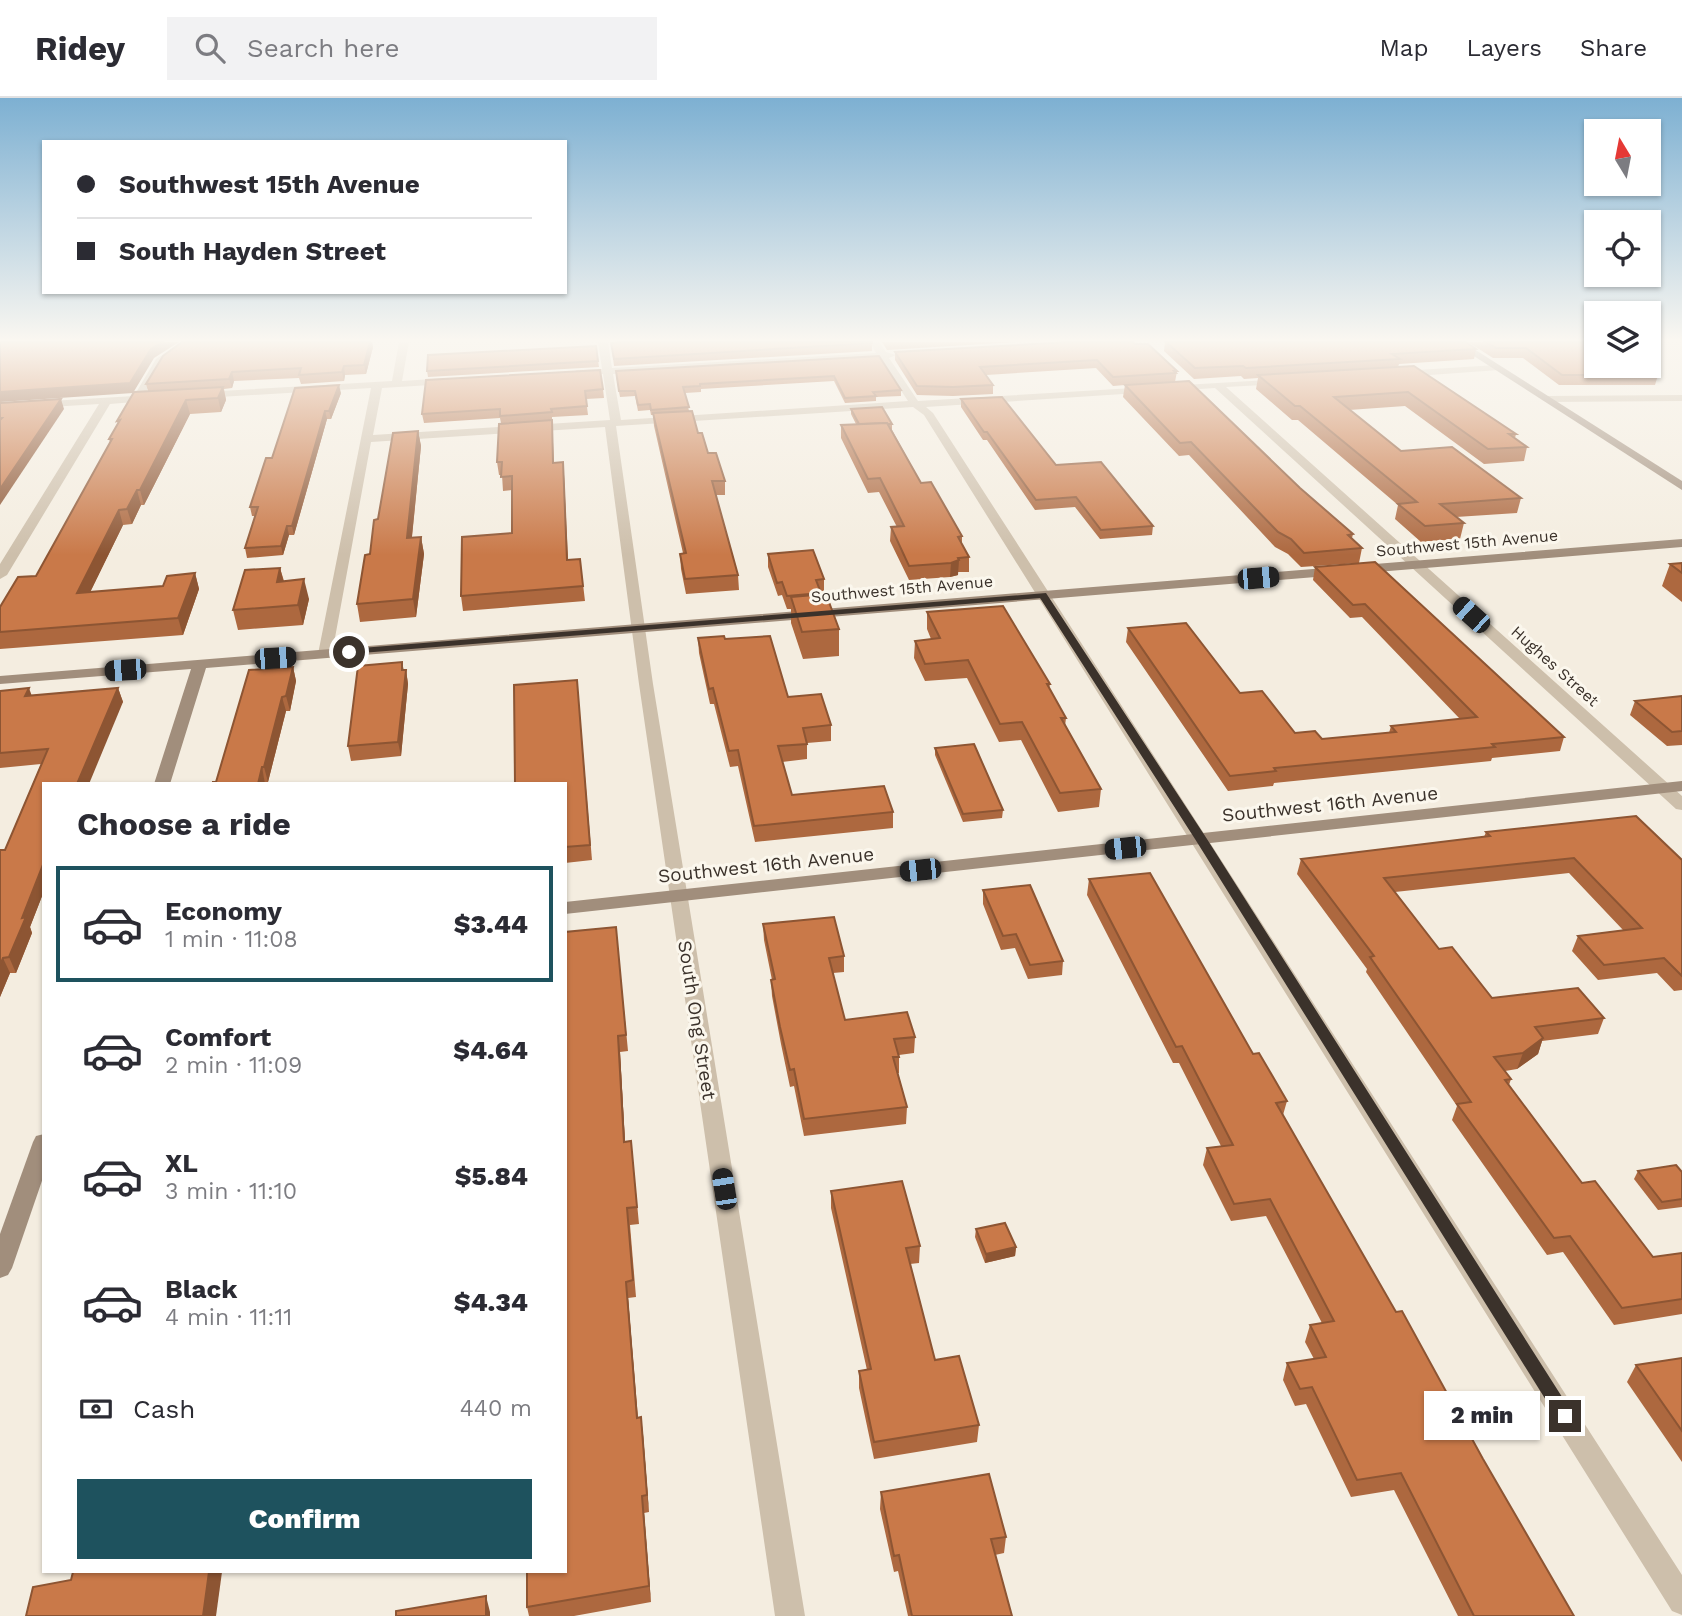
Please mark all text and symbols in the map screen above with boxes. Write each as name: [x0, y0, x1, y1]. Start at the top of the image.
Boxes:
search box: [167, 17, 657, 80]
text: Ridey: [35, 29, 125, 68]
icon: search: [191, 29, 229, 67]
text: Search here: [247, 33, 399, 63]
text: Map: [1380, 34, 1428, 62]
text: Layers: [1466, 34, 1542, 62]
text: Share: [1580, 34, 1647, 62]
north arrow: [1584, 119, 1661, 196]
map controls: [1584, 119, 1661, 378]
text: Southwest 15th Avenue: [119, 169, 420, 199]
button: locate: [1584, 210, 1661, 287]
text: South Hayden Street: [119, 236, 386, 266]
button: layers: [1584, 301, 1661, 378]
street label: Southwest 15th Avenue: [1375, 526, 1559, 560]
car: [1237, 566, 1280, 590]
street label: Southwest 15th Avenue: [810, 572, 994, 606]
car: [1449, 593, 1494, 637]
street label: Hughes Street: [1507, 622, 1603, 710]
route start: [333, 636, 365, 668]
car: [254, 646, 297, 670]
car: [104, 658, 147, 682]
street label: Southwest 16th Avenue: [1221, 781, 1439, 827]
text: Choose a ride: [77, 805, 291, 843]
car: [1104, 835, 1147, 861]
street label: Southwest 16th Avenue: [657, 842, 875, 888]
car: [899, 857, 942, 883]
icon: car: [81, 893, 144, 956]
text: Economy: [165, 896, 282, 926]
text: $3.44: [454, 909, 528, 939]
text: 1 min · 11:08: [165, 926, 298, 953]
street label: South Ong Street: [673, 939, 721, 1101]
icon: car: [81, 1019, 144, 1082]
text: Comfort: [165, 1022, 271, 1052]
text: $4.64: [453, 1035, 528, 1065]
text: 2 min · 11:09: [165, 1052, 302, 1079]
icon: car: [81, 1145, 144, 1208]
text: XL: [165, 1148, 198, 1178]
text: $5.84: [455, 1161, 528, 1191]
car: [711, 1167, 738, 1211]
text: 3 min · 11:10: [165, 1178, 297, 1205]
icon: car: [81, 1271, 144, 1334]
text: Black: [165, 1274, 237, 1304]
text: $4.34: [454, 1287, 528, 1317]
text: 4 min · 11:11: [165, 1304, 292, 1331]
icon: cash: [77, 1390, 115, 1428]
callout: 2 min: [1425, 1392, 1540, 1440]
text: Cash: [133, 1394, 195, 1424]
text: 440 m: [460, 1395, 532, 1422]
route end: [1549, 1400, 1581, 1432]
text: 2 min: [1451, 1402, 1513, 1429]
button: Confirm: [77, 1479, 532, 1559]

